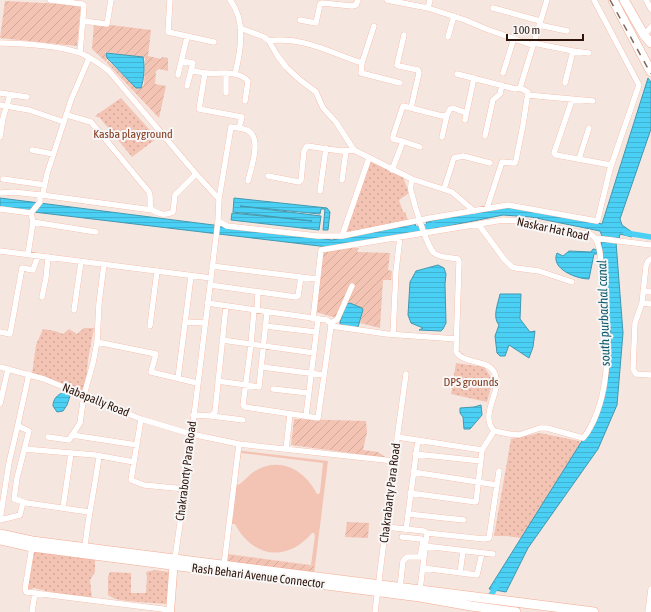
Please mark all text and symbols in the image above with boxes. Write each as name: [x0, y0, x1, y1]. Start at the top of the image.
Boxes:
scale bar: [507, 16, 583, 42]
text: 100 m: [513, 23, 540, 37]
park label: Kasba playground: [93, 127, 173, 141]
street label: Naskar Hat Road: [516, 215, 590, 243]
water label: south purbachal canal: [594, 260, 613, 366]
park label: DPS grounds: [443, 375, 499, 389]
street label: Nabapally Road: [60, 380, 132, 420]
street label: Chakraborty Para Road: [173, 420, 199, 522]
street label: Chakrabarty Para Road: [377, 442, 403, 544]
street label: Rash Behari Avenue Connector: [191, 561, 326, 591]

